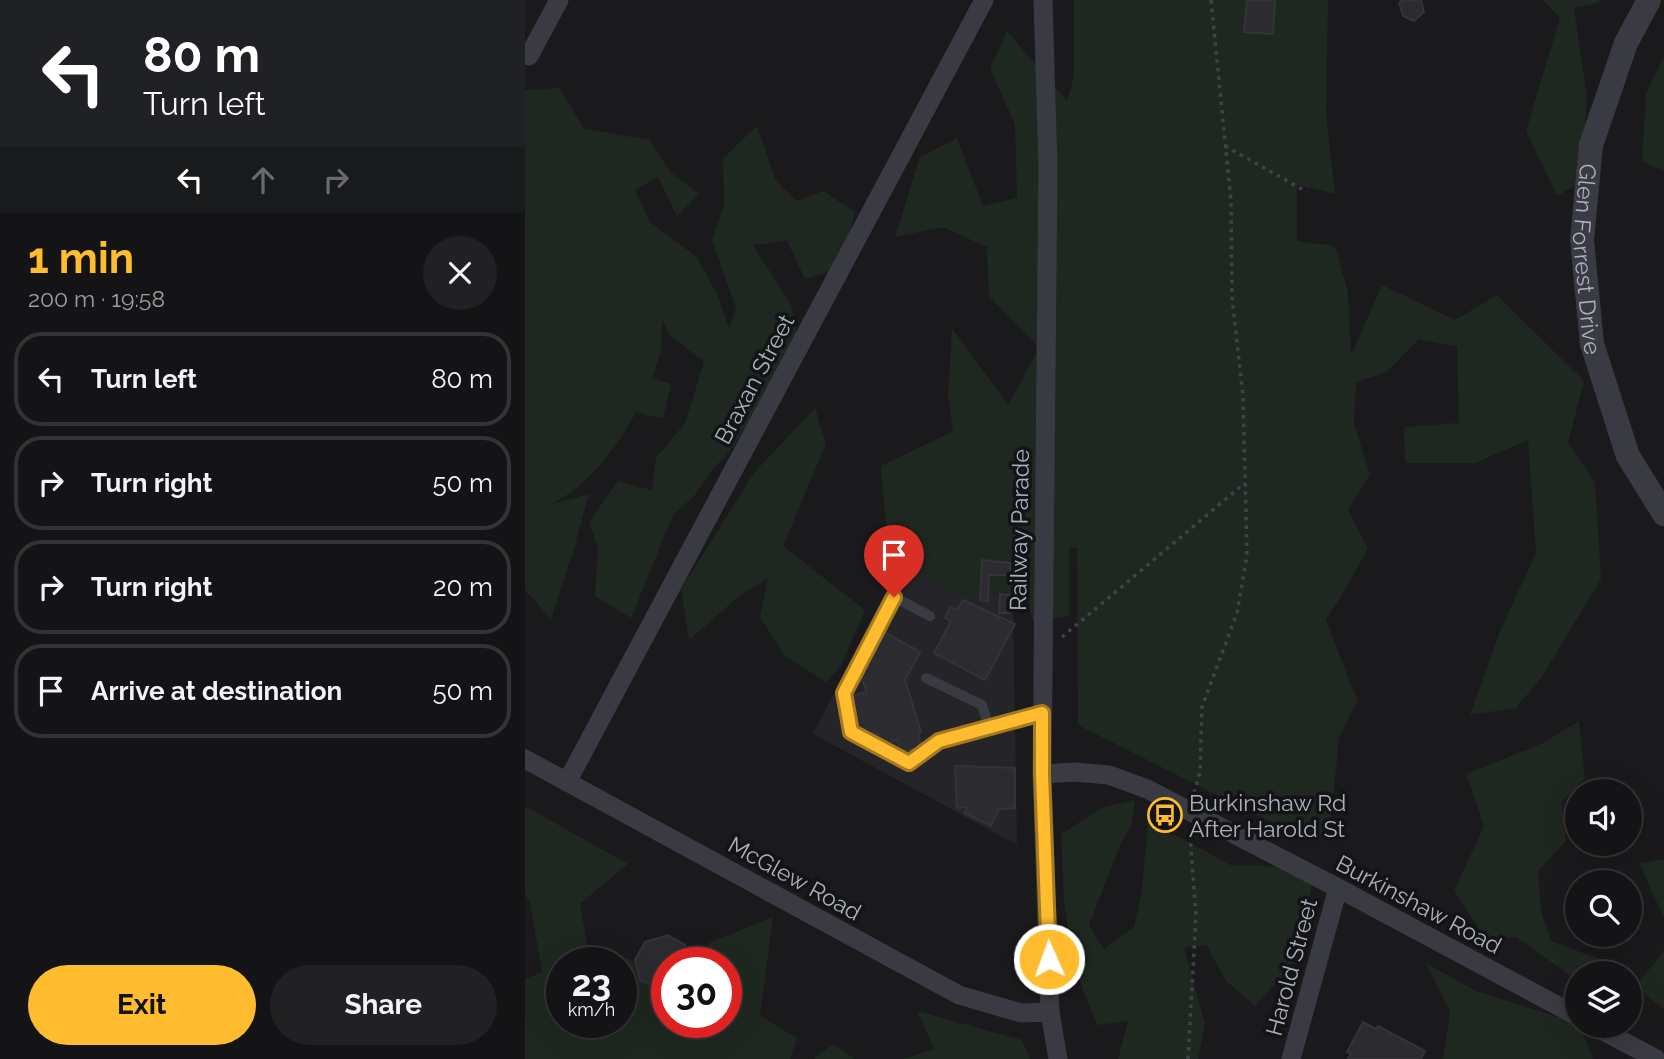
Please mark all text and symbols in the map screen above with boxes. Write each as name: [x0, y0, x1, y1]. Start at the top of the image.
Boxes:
text: 80 m: [143, 26, 260, 83]
icon: left: [28, 28, 119, 119]
text: Turn left: [143, 85, 265, 122]
icon: left: [171, 161, 209, 199]
icon: ahead: [244, 161, 282, 199]
icon: right: [317, 161, 355, 199]
street label: Glen Forrest Drive: [1568, 163, 1608, 358]
text: 1 min: [28, 234, 134, 283]
button: close: [423, 236, 497, 310]
text: 200 m · 19:58: [28, 285, 165, 312]
street label: Braxan Street: [709, 309, 800, 448]
icon: left: [32, 360, 70, 398]
text: Turn left: [91, 364, 197, 394]
text: 80 m: [431, 364, 493, 394]
street label: Railway Parade: [1004, 449, 1034, 611]
icon: right: [32, 464, 70, 502]
text: Turn right: [91, 468, 212, 498]
text: 50 m: [432, 468, 493, 498]
pin: [864, 525, 924, 597]
icon: arrive: [875, 536, 913, 574]
icon: right: [32, 568, 70, 606]
text: Turn right: [91, 572, 212, 602]
text: 20 m: [433, 572, 493, 602]
icon: arrive: [32, 672, 70, 710]
text: Arrive at destination: [91, 676, 342, 706]
text: 50 m: [432, 676, 493, 706]
map controls: [1565, 779, 1642, 1038]
button: sound: [1565, 779, 1642, 856]
place label: Burkinshaw Rd After Harold St: [1189, 789, 1346, 842]
bus stop icon: Burkinshaw Rd After Harold St: [1146, 796, 1184, 834]
street label: McGlew Road: [724, 830, 866, 926]
street label: Burkinshaw Road: [1332, 849, 1506, 959]
button: search: [1565, 870, 1642, 947]
street label: Harold Street: [1260, 895, 1322, 1039]
position arrow: [1012, 922, 1086, 996]
speed limit sign: 30: [651, 947, 742, 1038]
button: layers: [1565, 961, 1642, 1038]
text: 23: [572, 963, 611, 1004]
button: Exit: [28, 965, 256, 1045]
button: Share: [270, 965, 497, 1045]
text: km/h: [568, 999, 615, 1020]

